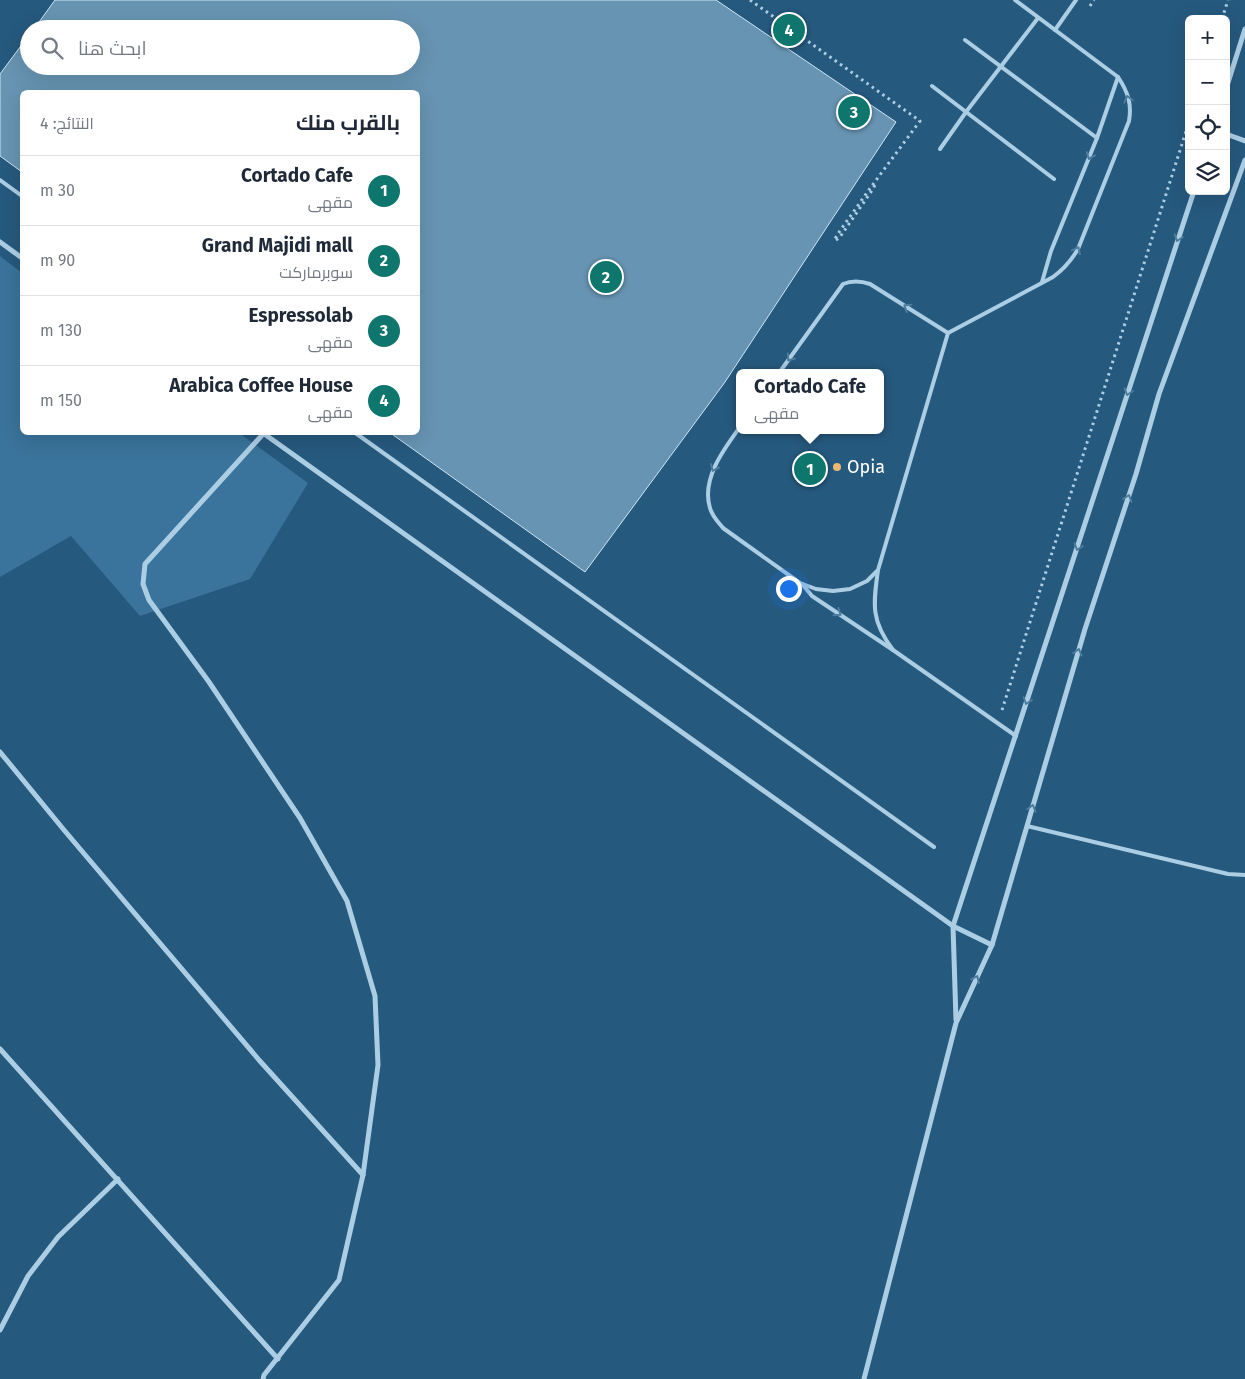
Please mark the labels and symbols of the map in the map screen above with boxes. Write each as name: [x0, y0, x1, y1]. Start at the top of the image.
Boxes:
pin: 4: [773, 11, 805, 49]
pin: 3: [838, 93, 870, 131]
one-way arrow: [1124, 95, 1134, 103]
one-way arrow: [1085, 151, 1096, 160]
one-way arrow: [1174, 233, 1184, 241]
one-way arrow: [1071, 246, 1081, 255]
pin: 2: [590, 258, 622, 296]
one-way arrow: [904, 304, 913, 313]
one-way arrow: [787, 352, 796, 362]
one-way arrow: [1124, 387, 1134, 396]
pin: 1: [794, 450, 826, 488]
place label: Opia: [847, 456, 885, 478]
marker: Opia: [831, 461, 843, 473]
one-way arrow: [710, 463, 721, 472]
one-way arrow: [1122, 494, 1132, 502]
one-way arrow: [1073, 542, 1083, 550]
your location: [776, 576, 802, 602]
one-way arrow: [832, 607, 842, 616]
one-way arrow: [1072, 649, 1082, 657]
one-way arrow: [1023, 696, 1033, 705]
one-way arrow: [1027, 805, 1037, 813]
one-way arrow: [970, 975, 981, 984]

